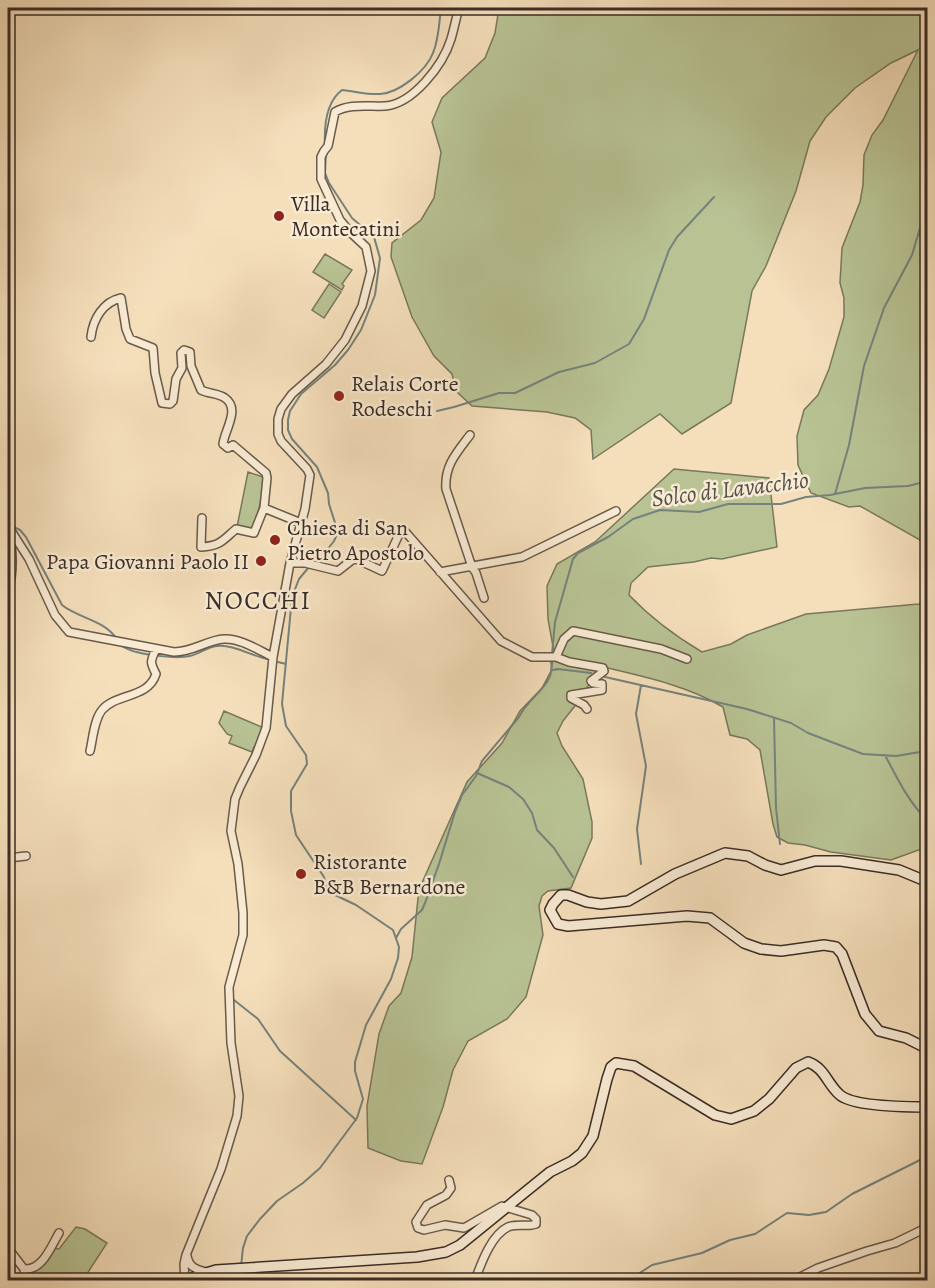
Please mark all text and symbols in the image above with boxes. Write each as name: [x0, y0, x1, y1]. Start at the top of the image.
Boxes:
place label: Villa Montecatini: [290, 189, 400, 244]
marker: Villa Montecatini: [272, 209, 286, 223]
place label: Relais Corte Rodeschi: [351, 369, 459, 424]
marker: Relais Corte Rodeschi: [332, 389, 346, 403]
water label: Solco di Lavacchio: [650, 463, 810, 515]
place label: Chiesa di San Pietro Apostolo: [287, 513, 424, 568]
marker: Chiesa di San Pietro Apostolo: [268, 533, 282, 547]
place label: Papa Giovanni Paolo II: [46, 547, 249, 577]
marker: Papa Giovanni Paolo II: [254, 554, 268, 568]
district label: NOCCHI: [205, 583, 311, 618]
place label: Ristorante B&B Bernardone: [313, 847, 465, 902]
marker: Ristorante B&B Bernardone: [294, 867, 308, 881]

